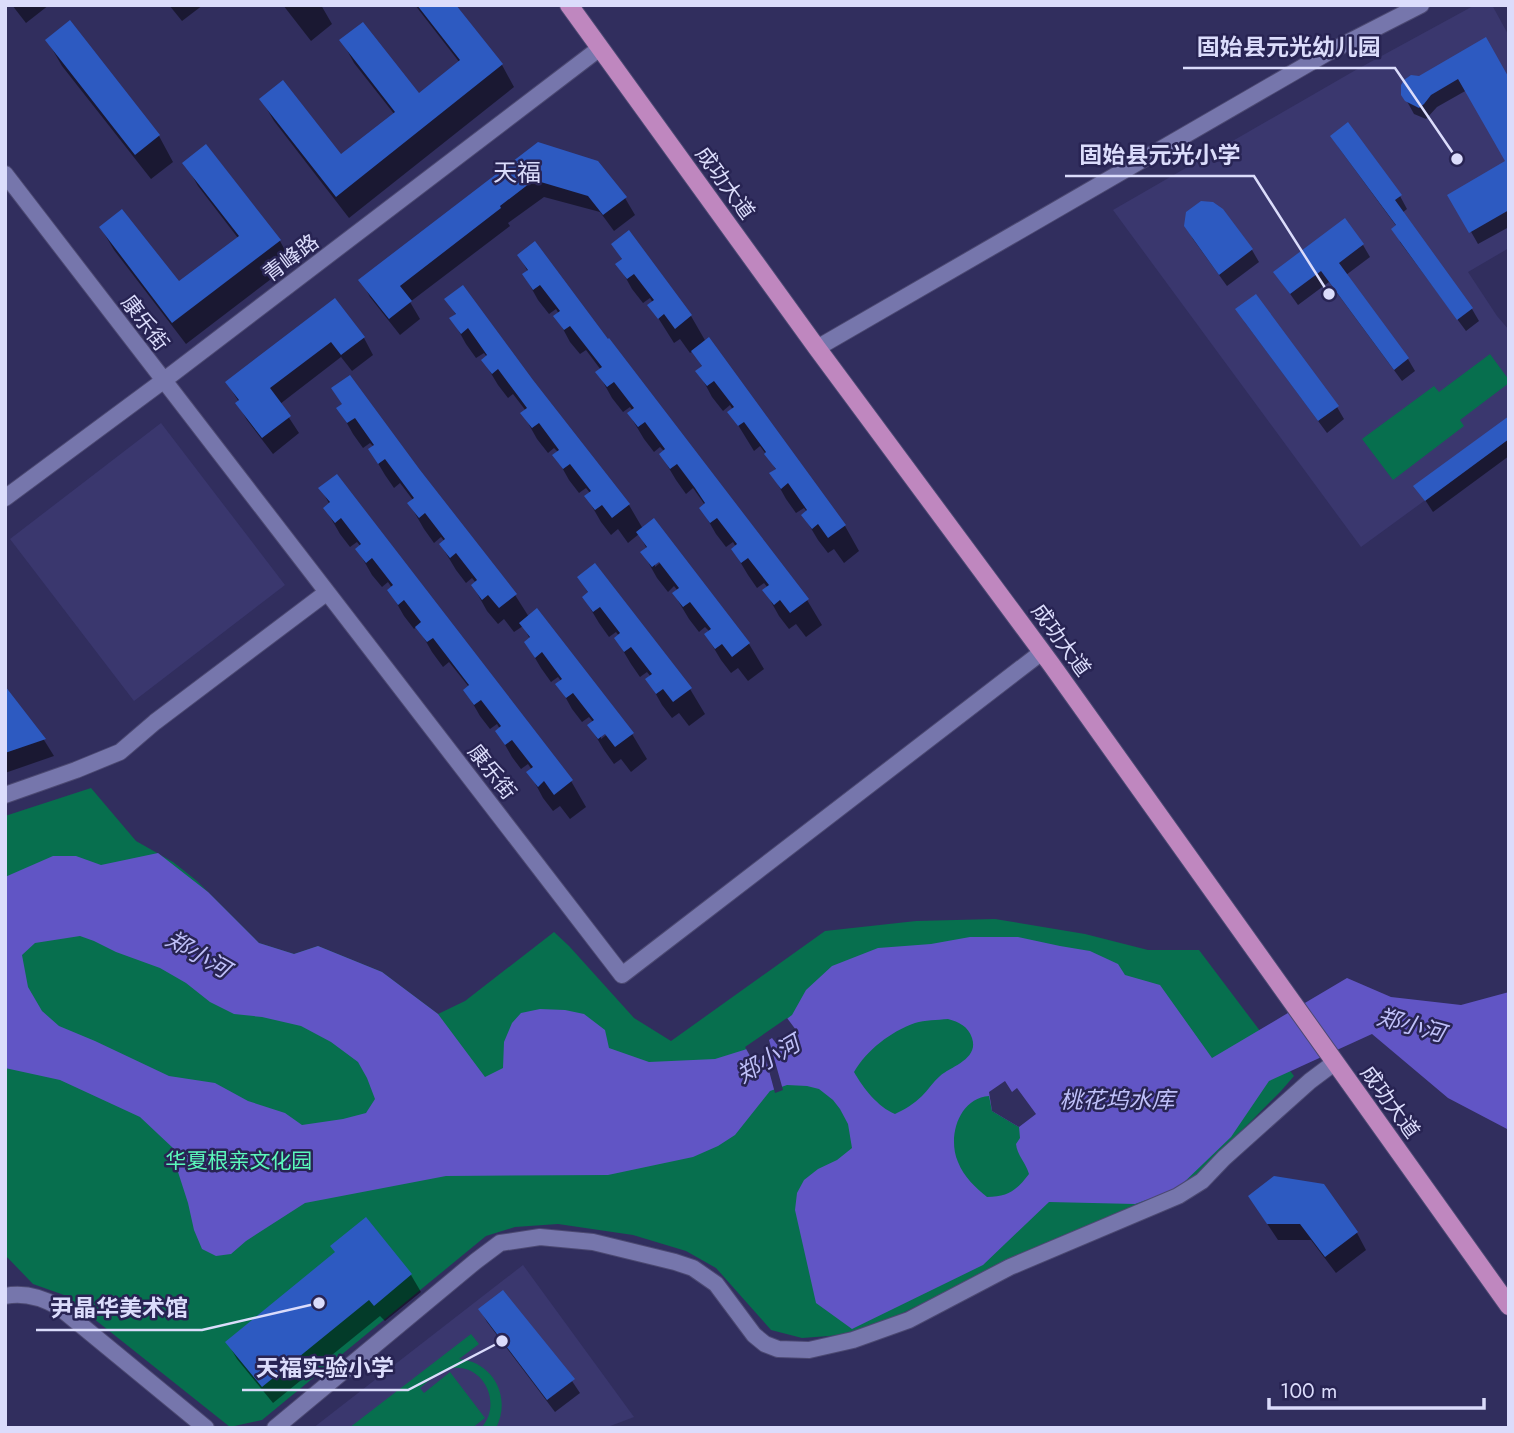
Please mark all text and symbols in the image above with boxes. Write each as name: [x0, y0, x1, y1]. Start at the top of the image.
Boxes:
callout: 固始县元光幼儿园: [1183, 24, 1395, 68]
text: 固始县元光幼儿园: [1197, 30, 1381, 64]
callout: 固始县元光小学: [1065, 132, 1254, 176]
text: 固始县元光小学: [1080, 138, 1241, 172]
street label: 成功大道: [688, 140, 762, 226]
district label: 天福: [493, 155, 541, 190]
street label: 青峰路: [257, 227, 325, 289]
street label: 康乐街: [114, 289, 176, 357]
street label: 成功大道: [1024, 597, 1098, 683]
street label: 康乐街: [461, 738, 523, 806]
water label: 郑小河: [160, 922, 240, 988]
water label: 郑小河: [1373, 1000, 1453, 1051]
water label: 郑小河: [730, 1025, 810, 1091]
street label: 成功大道: [1353, 1059, 1427, 1145]
water label: 桃花坞水库: [1060, 1083, 1179, 1117]
park label: 华夏根亲文化园: [166, 1146, 313, 1176]
callout: 尹晶华美术馆: [36, 1286, 202, 1330]
text: 尹晶华美术馆: [50, 1291, 188, 1325]
callout: 天福实验小学: [242, 1346, 408, 1390]
text: 天福实验小学: [256, 1351, 394, 1385]
scale bar: [1269, 1366, 1484, 1410]
text: 100 m: [1280, 1376, 1337, 1406]

